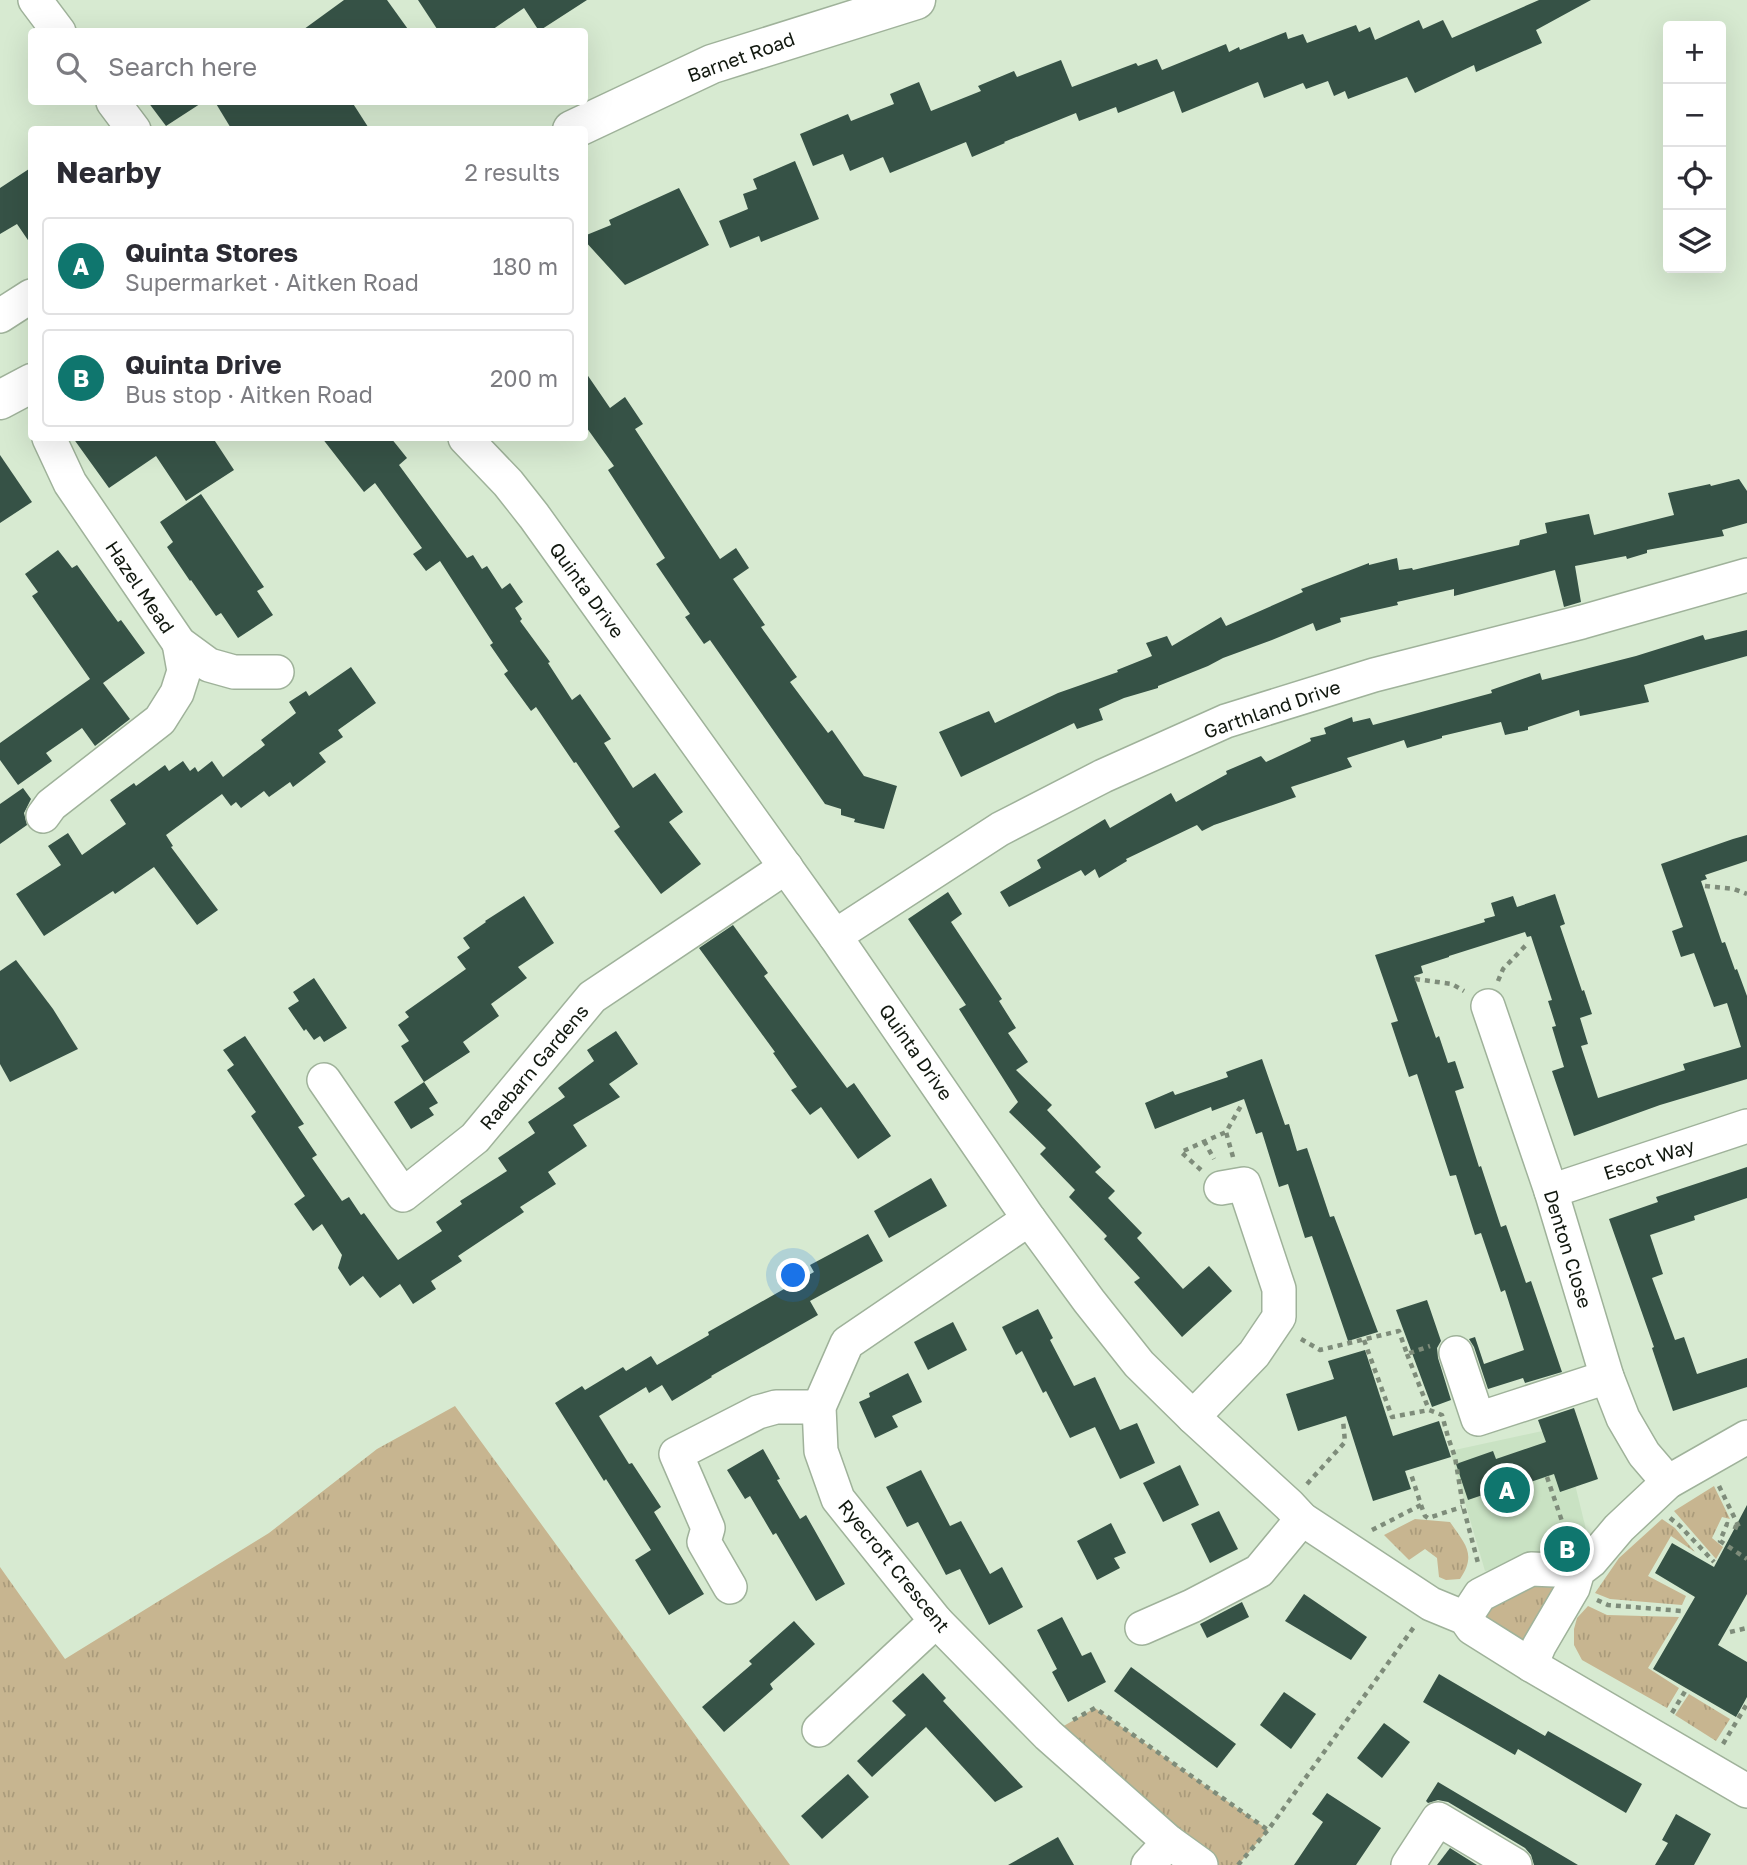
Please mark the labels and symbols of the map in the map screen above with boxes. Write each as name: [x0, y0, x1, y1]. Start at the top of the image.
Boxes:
street label: Barnet Road: [684, 26, 798, 87]
street label: Hazel Mead: [101, 536, 180, 637]
street label: Quinta Drive: [545, 538, 630, 642]
street label: Garthland Drive: [1200, 674, 1343, 743]
street label: Raebarn Gardens: [474, 999, 593, 1134]
street label: Quinta Drive: [875, 999, 958, 1104]
street label: Escot Way: [1600, 1133, 1698, 1184]
street label: Denton Close: [1540, 1187, 1597, 1311]
your location: [776, 1258, 810, 1292]
pin: A: [1484, 1464, 1530, 1516]
street label: Ryecroft Crescent: [834, 1495, 955, 1637]
pin: B: [1544, 1523, 1590, 1575]

